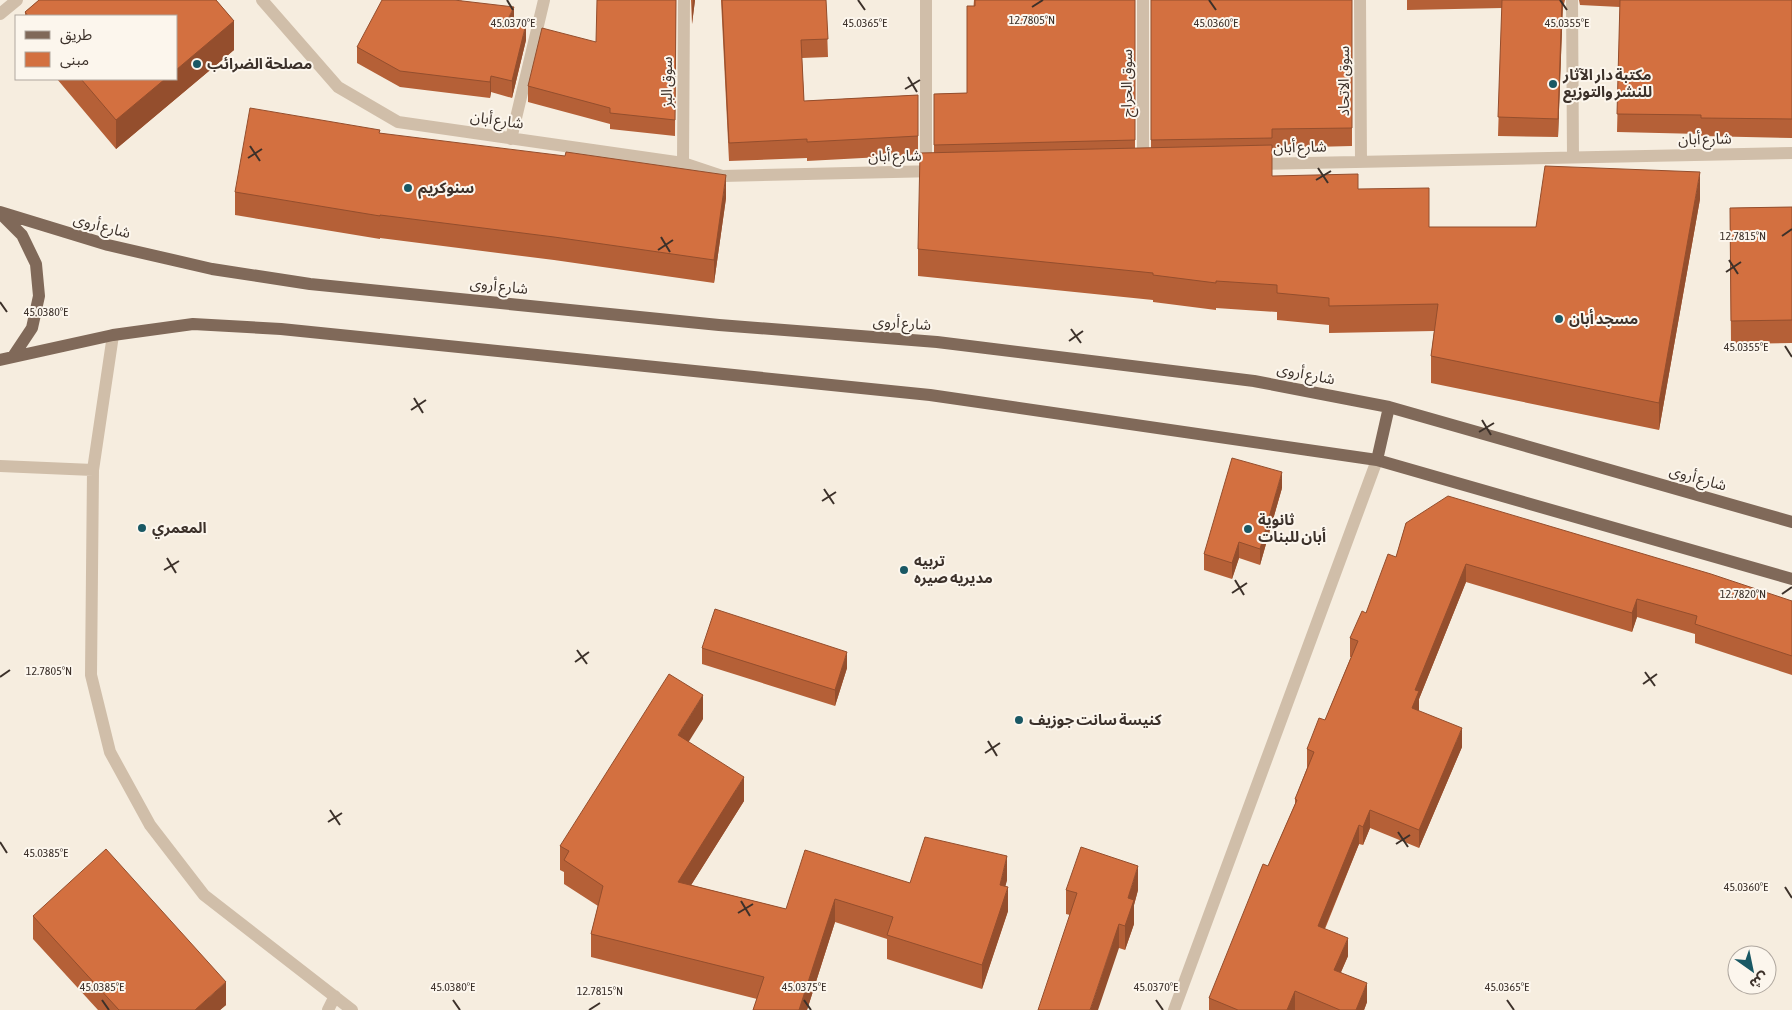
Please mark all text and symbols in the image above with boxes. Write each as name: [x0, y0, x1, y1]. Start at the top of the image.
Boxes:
text: 12.7805°N: [1009, 13, 1055, 27]
legend: [15, 15, 178, 80]
text: 45.0370°E: [491, 16, 535, 30]
text: 45.0365°E: [843, 16, 887, 30]
text: 45.0360°E: [1194, 16, 1238, 30]
text: 45.0355°E: [1545, 16, 1589, 30]
text: طريق: [60, 26, 92, 45]
street label: سوق الاتحاد: [1335, 46, 1353, 116]
street label: سوق الحراج: [1118, 49, 1139, 117]
text: مبنى: [60, 51, 89, 69]
place label: مصلحة الضرائب: [207, 55, 312, 73]
street label: سوق البز: [658, 56, 676, 109]
marker: مصلحة الضرائب: [191, 58, 203, 70]
place label: مكتبة دار الآثار للنشر والتوزيع: [1562, 66, 1652, 103]
marker: مكتبة دار الآثار للنشر والتوزيع: [1547, 78, 1559, 90]
street label: شارع أبان: [469, 107, 525, 136]
street label: شارع أبان: [1678, 130, 1732, 151]
street label: شارع أبان: [1273, 138, 1327, 159]
street label: شارع أبان: [868, 147, 922, 168]
place label: سنوكريم: [418, 179, 474, 199]
marker: سنوكريم: [402, 182, 414, 194]
street label: شارع أروى: [71, 210, 133, 245]
text: 12.7815°N: [1720, 229, 1766, 243]
street label: شارع أروى: [469, 274, 529, 301]
text: 45.0380°E: [24, 305, 68, 319]
place label: مسجد أبان: [1569, 309, 1638, 327]
street label: شارع أروى: [872, 312, 932, 337]
marker: مسجد أبان: [1553, 313, 1565, 325]
text: 45.0355°E: [1724, 340, 1768, 354]
street label: شارع أروى: [1275, 360, 1337, 391]
street label: شارع أروى: [1667, 461, 1729, 498]
place label: ثانوية أبان للبنات: [1258, 511, 1326, 545]
place label: المعمري: [152, 519, 207, 539]
marker: المعمري: [136, 522, 148, 534]
marker: ثانوية أبان للبنات: [1242, 523, 1254, 535]
place label: تربيه مديريه صيره: [914, 552, 993, 587]
marker: تربيه مديريه صيره: [898, 564, 910, 576]
text: 12.7820°N: [1720, 587, 1766, 601]
text: 12.7805°N: [26, 664, 72, 678]
place label: كنيسة سانت جوزيف: [1029, 711, 1162, 729]
marker: كنيسة سانت جوزيف: [1013, 714, 1025, 726]
text: 45.0385°E: [24, 846, 68, 860]
text: 45.0360°E: [1724, 880, 1768, 894]
north arrow: [1727, 945, 1777, 995]
text: ش: [1747, 969, 1771, 993]
text: 45.0385°E: [80, 980, 124, 994]
text: 45.0380°E: [431, 980, 475, 994]
text: 45.0375°E: [782, 980, 826, 994]
text: 45.0370°E: [1134, 980, 1178, 994]
text: 45.0365°E: [1485, 980, 1529, 994]
text: 12.7815°N: [577, 984, 623, 998]

